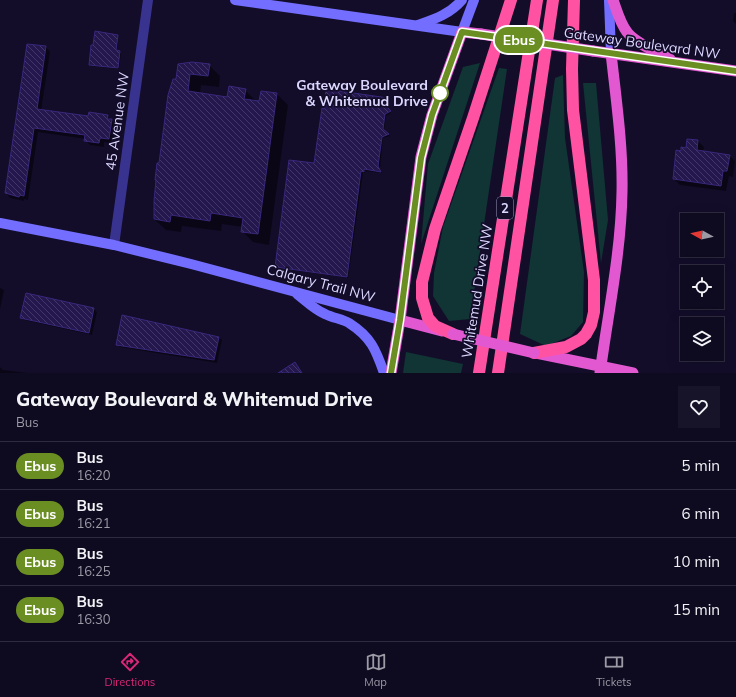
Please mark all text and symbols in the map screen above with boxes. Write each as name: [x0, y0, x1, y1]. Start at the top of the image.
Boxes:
street label: Gateway Boulevard NW: [563, 23, 722, 63]
line badge: Ebus: [491, 27, 547, 53]
text: Ebus: [503, 31, 535, 49]
street label: 45 Avenue NW: [101, 70, 133, 171]
place label: Gateway Boulevard & Whitemud Drive: [296, 76, 428, 110]
marker: Gateway Boulevard & Whitemud Drive: [431, 84, 449, 102]
road number: 2: [497, 197, 513, 219]
north arrow: [680, 213, 724, 257]
map controls: [680, 213, 724, 361]
street label: Whitemud Drive NW: [458, 222, 497, 359]
street label: Calgary Trail NW: [265, 260, 378, 306]
button: locate: [680, 265, 724, 309]
button: layers: [680, 317, 724, 361]
button: heart: [678, 386, 720, 428]
text: Gateway Boulevard & Whitemud Drive: [16, 387, 373, 411]
text: Bus: [16, 414, 39, 430]
text: Bus: [76, 448, 103, 467]
text: 5 min: [682, 456, 720, 475]
text: Ebus: [24, 457, 56, 475]
text: 16:20: [76, 467, 111, 483]
text: Bus: [76, 496, 103, 515]
text: 6 min: [682, 504, 720, 523]
text: Ebus: [24, 505, 56, 523]
text: 16:21: [76, 515, 111, 531]
text: Bus: [76, 544, 103, 563]
text: 10 min: [673, 552, 720, 571]
text: Ebus: [24, 553, 56, 571]
text: 16:25: [76, 563, 111, 579]
text: Bus: [76, 592, 103, 611]
text: 15 min: [673, 600, 720, 619]
text: Ebus: [24, 601, 56, 619]
text: 16:30: [76, 611, 111, 627]
tab: Directions: [104, 651, 155, 689]
tab: Map: [364, 651, 387, 689]
tab: Tickets: [596, 651, 631, 689]

